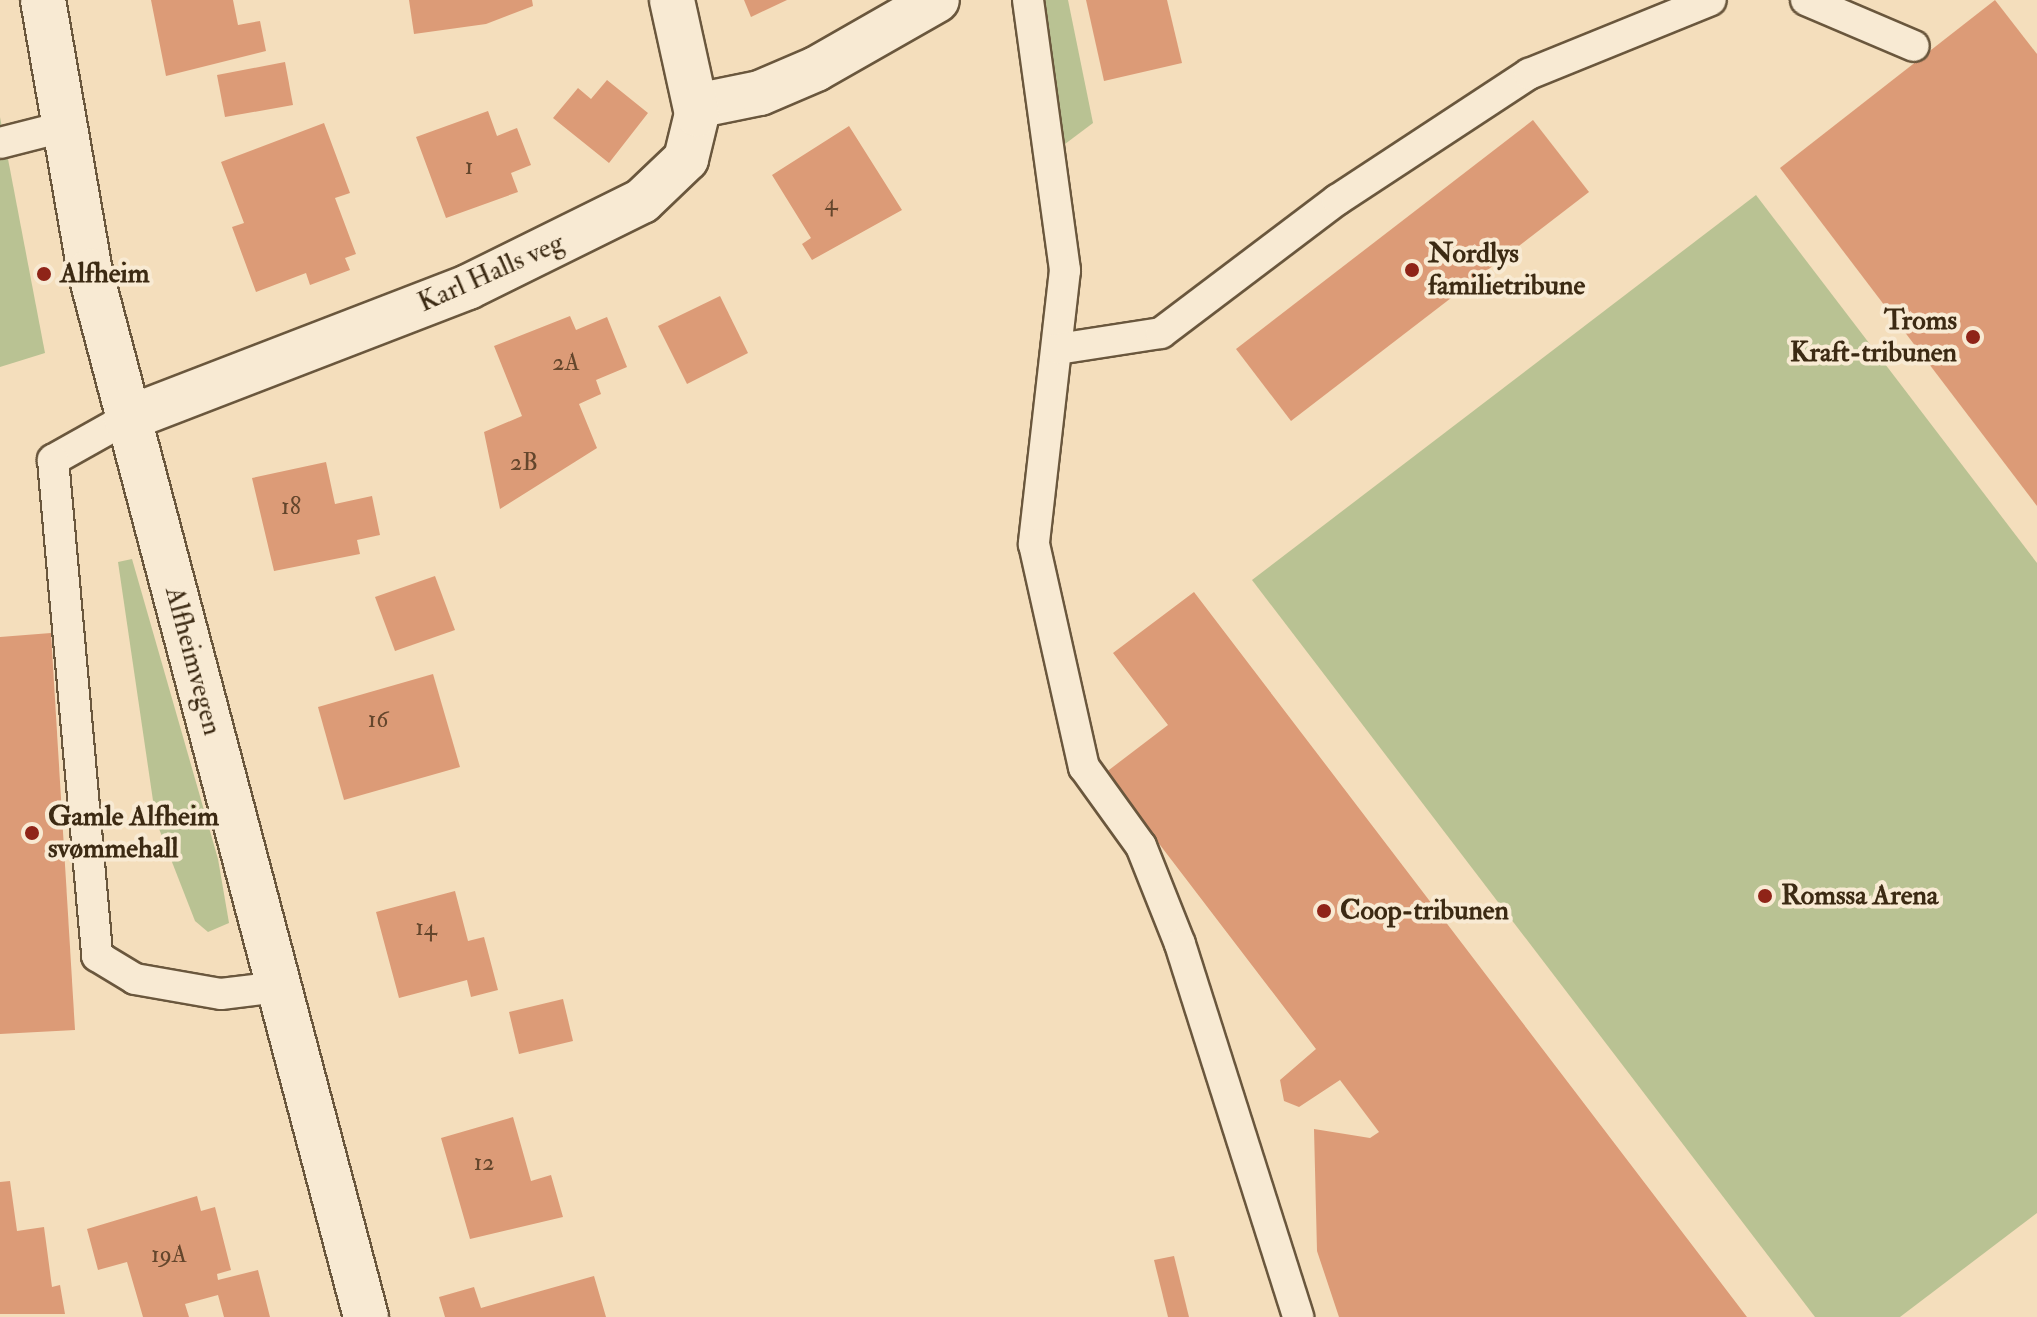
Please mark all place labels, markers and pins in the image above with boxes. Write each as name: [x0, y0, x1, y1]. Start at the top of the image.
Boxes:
place label: Nordlys familietribune: [1428, 237, 1585, 303]
place label: Alfheim: [60, 257, 150, 291]
marker: Nordlys familietribune: [1403, 261, 1421, 279]
marker: Alfheim: [35, 265, 53, 283]
place label: Troms Kraft-tribunen: [1790, 304, 1957, 370]
marker: Troms Kraft-tribunen: [1964, 328, 1982, 346]
place label: Gamle Alfheim svømmehall: [48, 800, 219, 866]
marker: Gamle Alfheim svømmehall: [23, 824, 41, 842]
place label: Romssa Arena: [1781, 879, 1938, 913]
marker: Romssa Arena: [1756, 887, 1774, 905]
place label: Coop-tribunen: [1340, 894, 1509, 928]
marker: Coop-tribunen: [1315, 902, 1333, 920]

